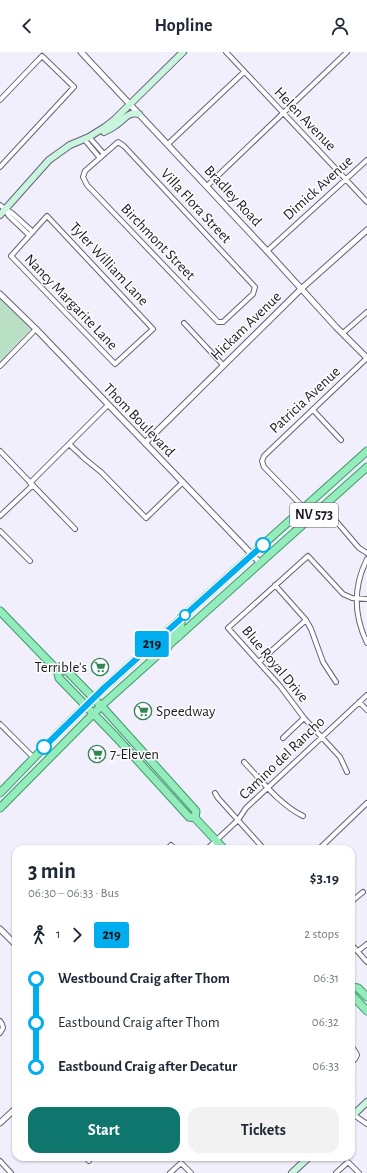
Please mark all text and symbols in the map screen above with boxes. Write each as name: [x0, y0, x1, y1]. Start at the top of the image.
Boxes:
icon: back: [16, 15, 38, 37]
icon: person: [329, 15, 351, 37]
text: Hopline: [155, 17, 212, 35]
street label: Helen Avenue: [271, 84, 339, 154]
street label: Dimick Avenue: [280, 153, 356, 223]
street label: Bradley Road: [201, 163, 265, 229]
street label: Villa Flora Street: [158, 166, 234, 246]
street label: Birchmont Street: [118, 201, 198, 283]
street label: Tyler William Lane: [67, 220, 151, 309]
street label: Nancy Margarite Lane: [22, 251, 120, 353]
street label: Hickam Avenue: [208, 289, 284, 363]
street label: Patricia Avenue: [267, 364, 343, 436]
street label: Thom Boulevard: [100, 380, 178, 460]
road number: NV 573: [290, 503, 338, 527]
unlabelled marker: [255, 537, 271, 553]
unlabelled marker: [179, 609, 191, 621]
street label: Blue Royal Drive: [239, 623, 311, 705]
line badge: 219: [129, 631, 175, 657]
text: 219: [143, 637, 161, 651]
supermarket icon: Terrible's: [90, 657, 110, 677]
place label: Terrible's: [34, 660, 87, 675]
supermarket icon: Speedway: [133, 701, 153, 721]
place label: Speedway: [156, 704, 216, 719]
street label: Camino del Rancho: [236, 714, 328, 802]
unlabelled marker: [36, 739, 52, 755]
supermarket icon: 7-Eleven: [87, 744, 107, 764]
place label: 7-Eleven: [110, 747, 159, 762]
text: 3 min: [28, 860, 76, 882]
text: $3.19: [310, 871, 339, 886]
text: 06:30 – 06:33 · Bus: [28, 887, 119, 900]
icon: walk: [28, 924, 50, 946]
icon: forward: [66, 924, 88, 946]
text: 1: [56, 928, 60, 941]
text: 219: [102, 928, 121, 942]
text: 2 stops: [304, 928, 339, 941]
text: Westbound Craig after Thom: [58, 971, 230, 986]
text: 06:31: [313, 972, 339, 985]
text: Eastbound Craig after Thom: [58, 1015, 220, 1030]
text: 06:32: [312, 1016, 339, 1029]
text: Eastbound Craig after Decatur: [58, 1059, 237, 1074]
text: 06:33: [312, 1060, 339, 1073]
button: Start: [28, 1107, 180, 1153]
button: Tickets: [188, 1107, 339, 1153]

